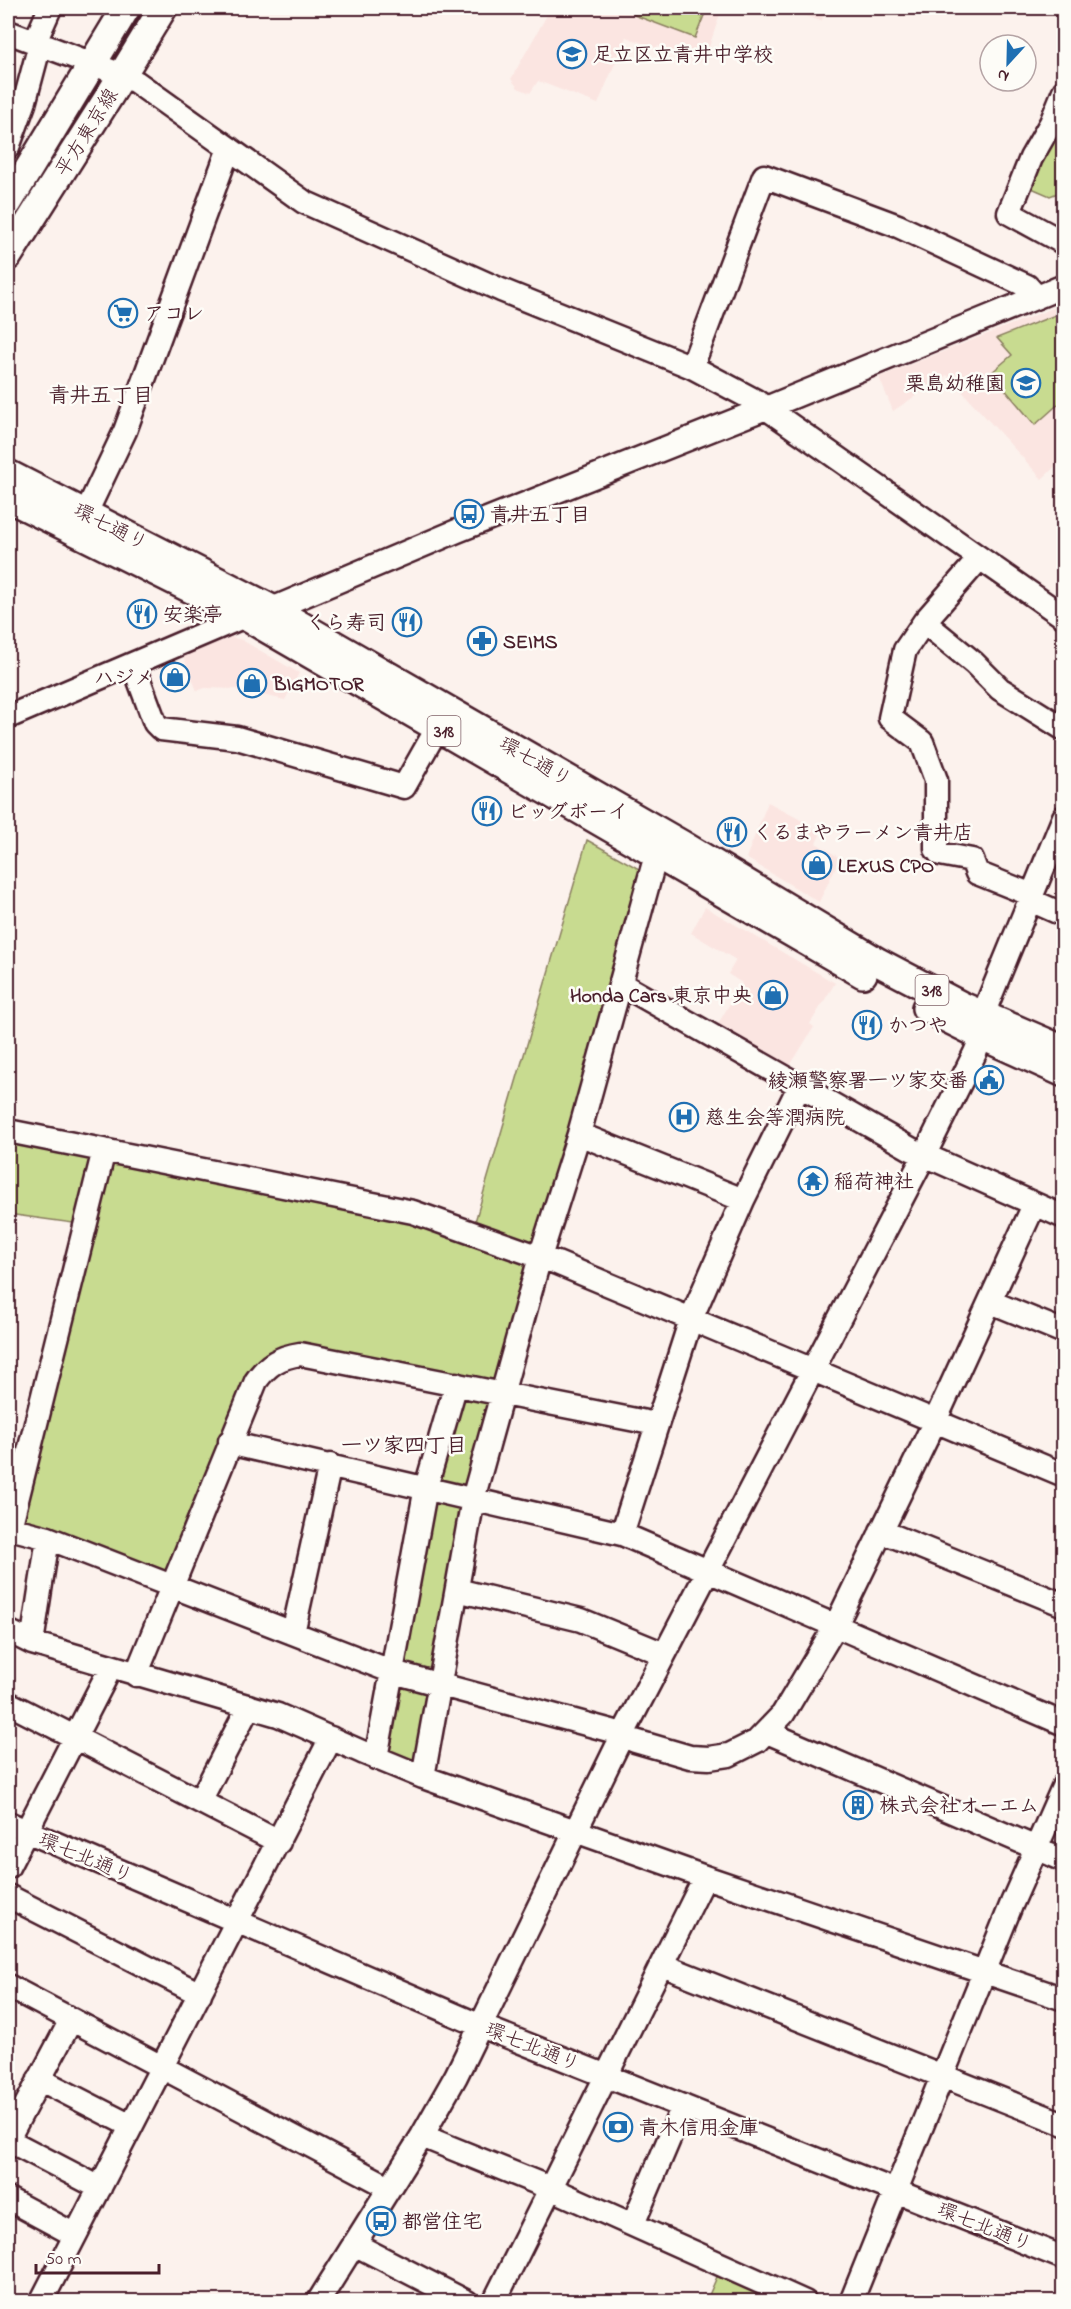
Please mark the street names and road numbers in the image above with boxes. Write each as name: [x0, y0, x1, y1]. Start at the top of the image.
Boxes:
street label: 平方東京線: [49, 83, 127, 183]
street label: 環七通り: [68, 497, 152, 559]
road number: 318: [428, 716, 460, 746]
street label: 環七通り: [493, 731, 577, 796]
road number: 318: [916, 975, 948, 1005]
street label: 環七北通り: [33, 1826, 137, 1892]
street label: 環七北通り: [480, 2016, 584, 2080]
street label: 環七北通り: [932, 2196, 1036, 2260]

